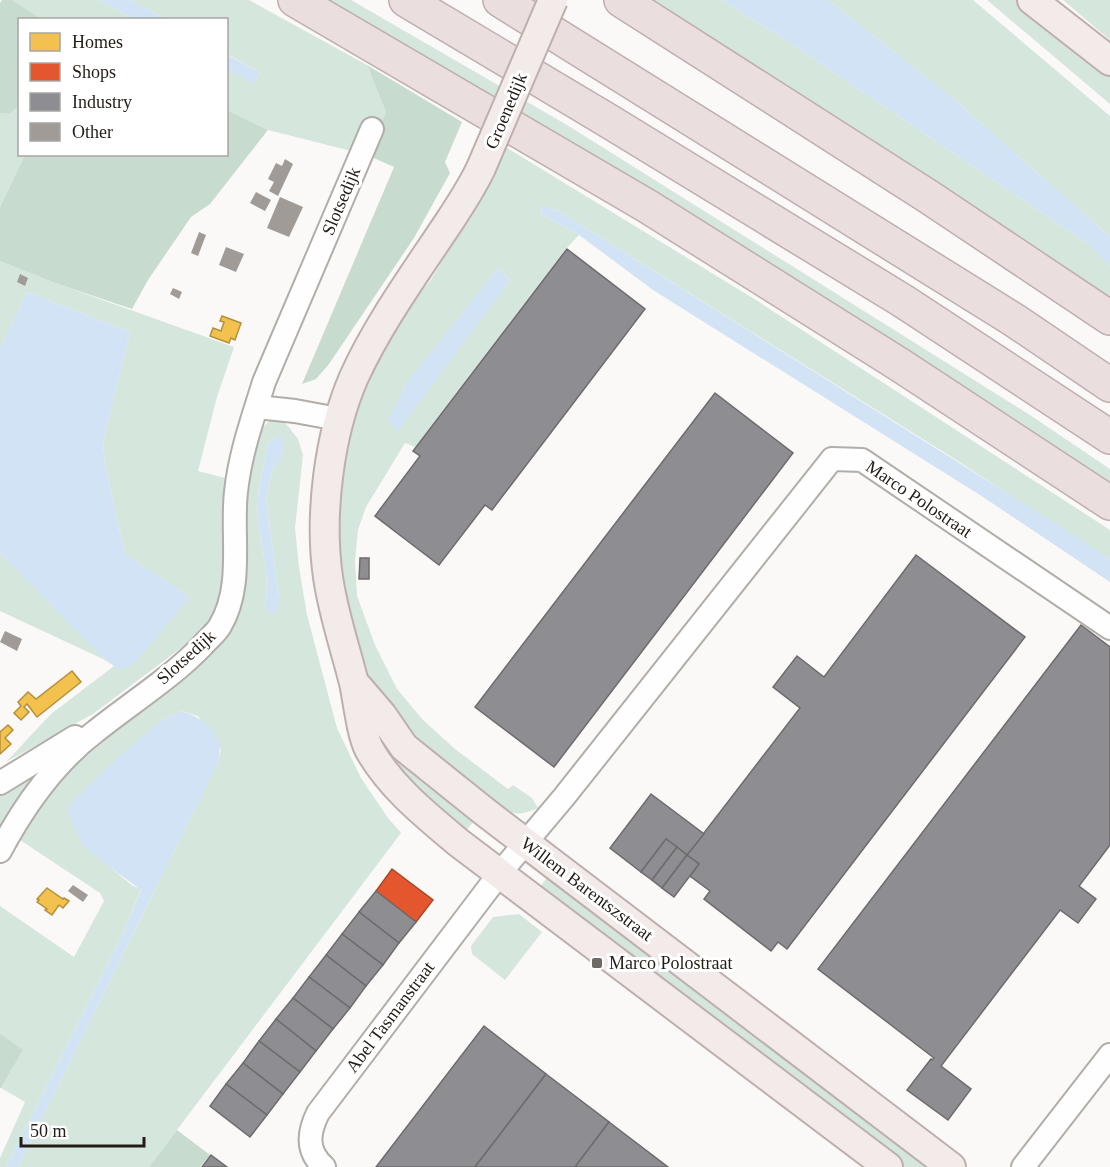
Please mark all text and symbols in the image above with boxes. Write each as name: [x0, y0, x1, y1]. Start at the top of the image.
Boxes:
legend: [18, 18, 228, 156]
text: Homes: [72, 32, 123, 52]
text: Shops: [72, 62, 116, 82]
street label: Groenedijk: [481, 70, 531, 152]
text: Industry: [72, 92, 132, 112]
text: Other: [72, 122, 113, 142]
street label: Slotsedijk: [318, 164, 364, 238]
street label: Marco Polostraat: [862, 456, 976, 542]
street label: Slotsedijk: [153, 625, 219, 689]
street label: Willem Barentszstraat: [517, 833, 657, 945]
place label: Marco Polostraat: [609, 953, 732, 973]
marker: Marco Polostraat: [590, 956, 604, 970]
street label: Abel Tasmanstraat: [342, 958, 438, 1076]
scale bar: [21, 1110, 144, 1148]
text: 50 m: [30, 1121, 67, 1141]

